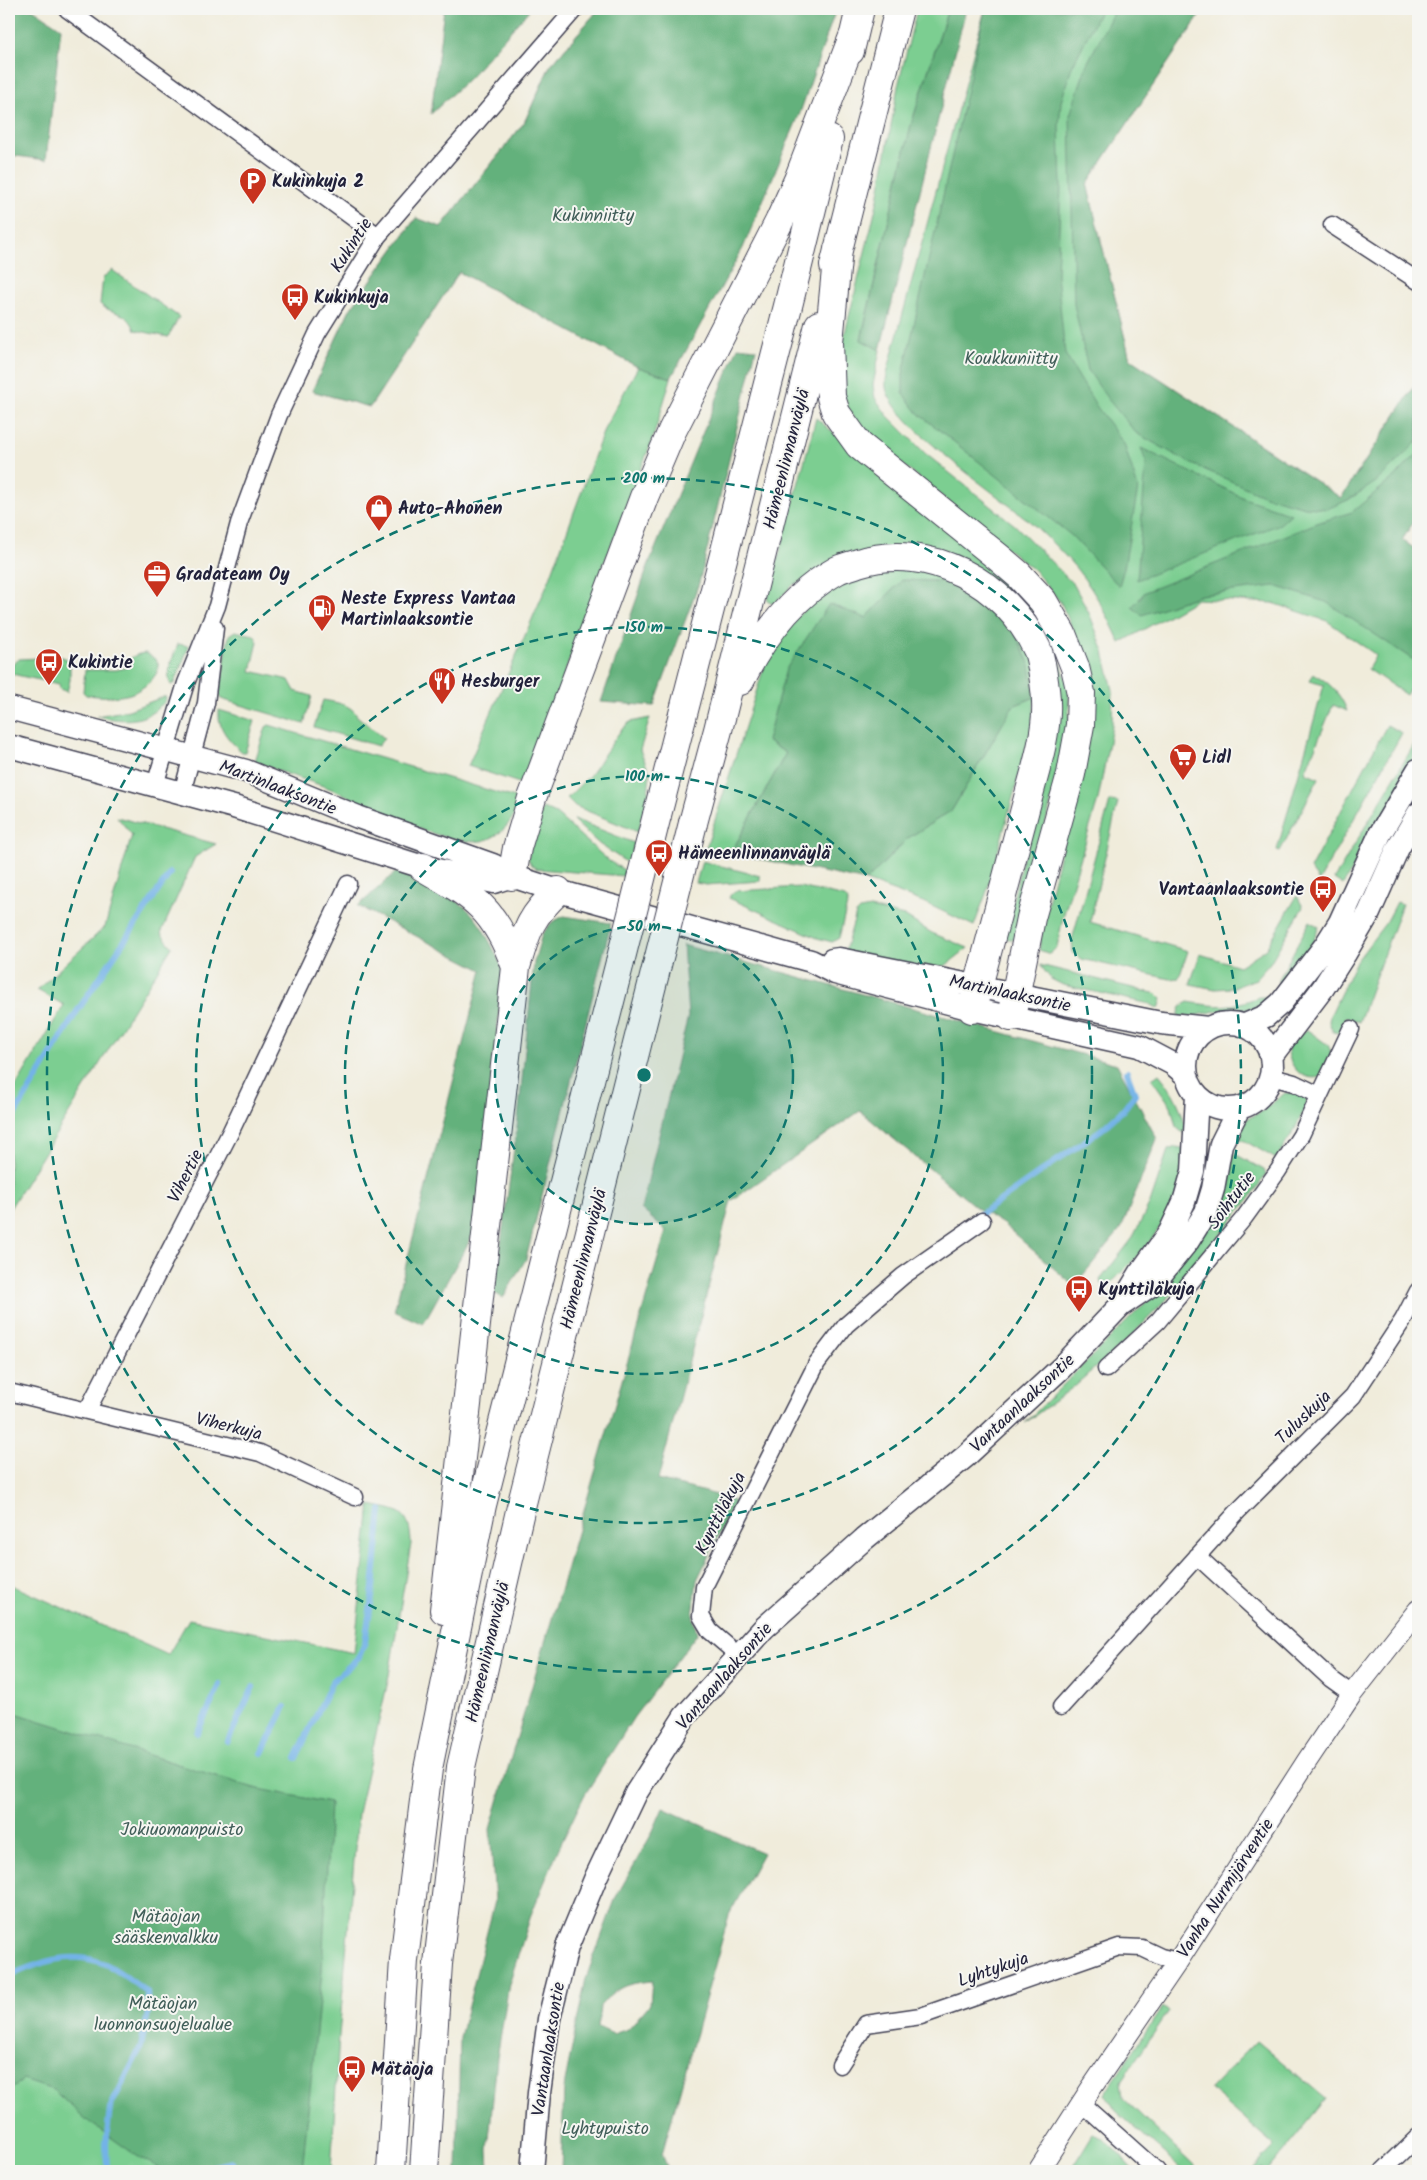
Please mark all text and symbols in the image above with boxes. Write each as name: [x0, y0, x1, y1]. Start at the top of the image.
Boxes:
parking icon: Kukinkuja 2: [238, 166, 268, 205]
place label: Kukinkuja 2: [272, 168, 364, 197]
park label: Kukinniitty: [552, 202, 635, 231]
street label: Kukintie: [323, 212, 381, 279]
bus stop icon: Kukinkuja: [280, 282, 310, 321]
place label: Kukinkuja: [314, 284, 389, 313]
park label: Koukkuniitty: [964, 345, 1058, 374]
street label: Hämeenlinnanväylä: [756, 385, 819, 533]
text: 200 m: [623, 467, 665, 491]
shop icon: Auto-Ahonen: [364, 493, 394, 532]
place label: Auto-Ahonen: [398, 495, 502, 524]
office icon: Gradateam Oy: [142, 559, 172, 598]
place label: Gradateam Oy: [176, 561, 290, 590]
place label: Neste Express Vantaa Martinlaaksontie: [341, 585, 516, 635]
fuel station icon: Neste Express Vantaa Martinlaaksontie: [307, 593, 337, 632]
text: 150 m: [625, 616, 663, 640]
bus stop icon: Kukintie: [34, 647, 64, 686]
place label: Kukintie: [68, 649, 133, 678]
restaurant icon: Hesburger: [427, 666, 457, 705]
place label: Hesburger: [461, 668, 541, 697]
supermarket icon: Lidl: [1168, 742, 1198, 781]
place label: Lidl: [1202, 744, 1231, 773]
street label: Martinlaaksontie: [214, 753, 341, 824]
text: 100 m: [625, 765, 663, 789]
bus stop icon: Hämeenlinnanväylä: [644, 838, 674, 877]
place label: Hämeenlinnanväylä: [678, 840, 832, 869]
bus stop icon: Vantaanlaaksontie: [1308, 874, 1338, 913]
place label: Vantaanlaaksontie: [1159, 876, 1304, 905]
text: 50 m: [626, 915, 661, 939]
street label: Martinlaaksontie: [946, 967, 1073, 1022]
centre of rings: [635, 1066, 653, 1084]
street label: Vihertie: [160, 1145, 212, 1209]
street label: Soihtutie: [1201, 1166, 1264, 1236]
street label: Hämeenlinnanväylä: [553, 1185, 616, 1333]
bus stop icon: Kynttiläkuja: [1064, 1274, 1094, 1313]
place label: Kynttiläkuja: [1098, 1276, 1195, 1305]
street label: Vantaanlaaksontie: [964, 1347, 1082, 1461]
street label: Tuluskuja: [1269, 1384, 1339, 1453]
street label: Viherkuja: [192, 1405, 265, 1450]
street label: Kynttiläkuja: [688, 1467, 755, 1560]
street label: Hämeenlinnanväylä: [458, 1577, 519, 1726]
street label: Vantaanlaaksontie: [670, 1616, 781, 1738]
street label: Vanha Nurmijärventie: [1170, 1813, 1283, 1965]
park label: Jokiuomanpuisto: [121, 1816, 243, 1845]
park label: Mätäojan sääskenvalkku: [114, 1903, 219, 1953]
street label: Lyhtykuja: [954, 1945, 1033, 1996]
street label: Vantaanlaaksontie: [525, 1980, 574, 2118]
park label: Mätäojan luonnonsuojelualue: [94, 1990, 232, 2040]
bus stop icon: Mätäoja: [337, 2054, 367, 2093]
place label: Mätäoja: [371, 2056, 433, 2085]
park label: Lyhtypuisto: [561, 2115, 649, 2144]

